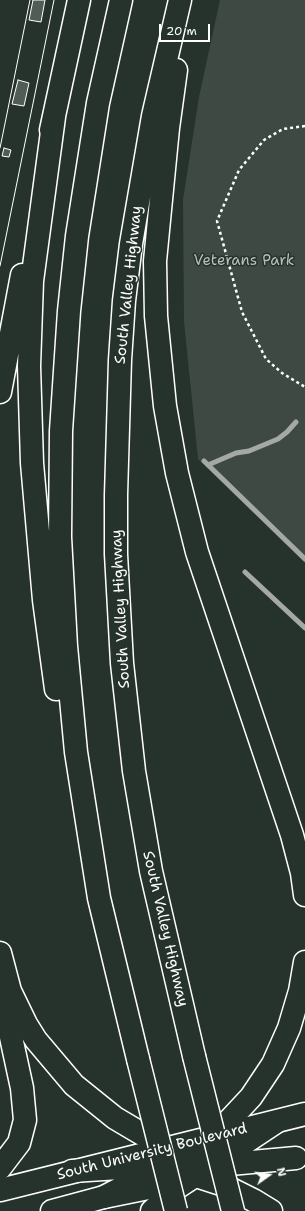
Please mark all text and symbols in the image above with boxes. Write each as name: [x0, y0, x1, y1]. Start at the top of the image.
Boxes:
scale bar: [161, 16, 212, 42]
text: 20 m: [166, 23, 197, 39]
street label: South Valley Highway: [112, 205, 146, 365]
park label: Veterans Park: [194, 252, 294, 270]
street label: South Valley Highway: [108, 529, 134, 689]
street label: South Valley Highway: [138, 849, 192, 1009]
street label: South University Boulevard: [55, 1120, 249, 1184]
north arrow: [249, 1155, 289, 1195]
text: N: [273, 1166, 289, 1178]

